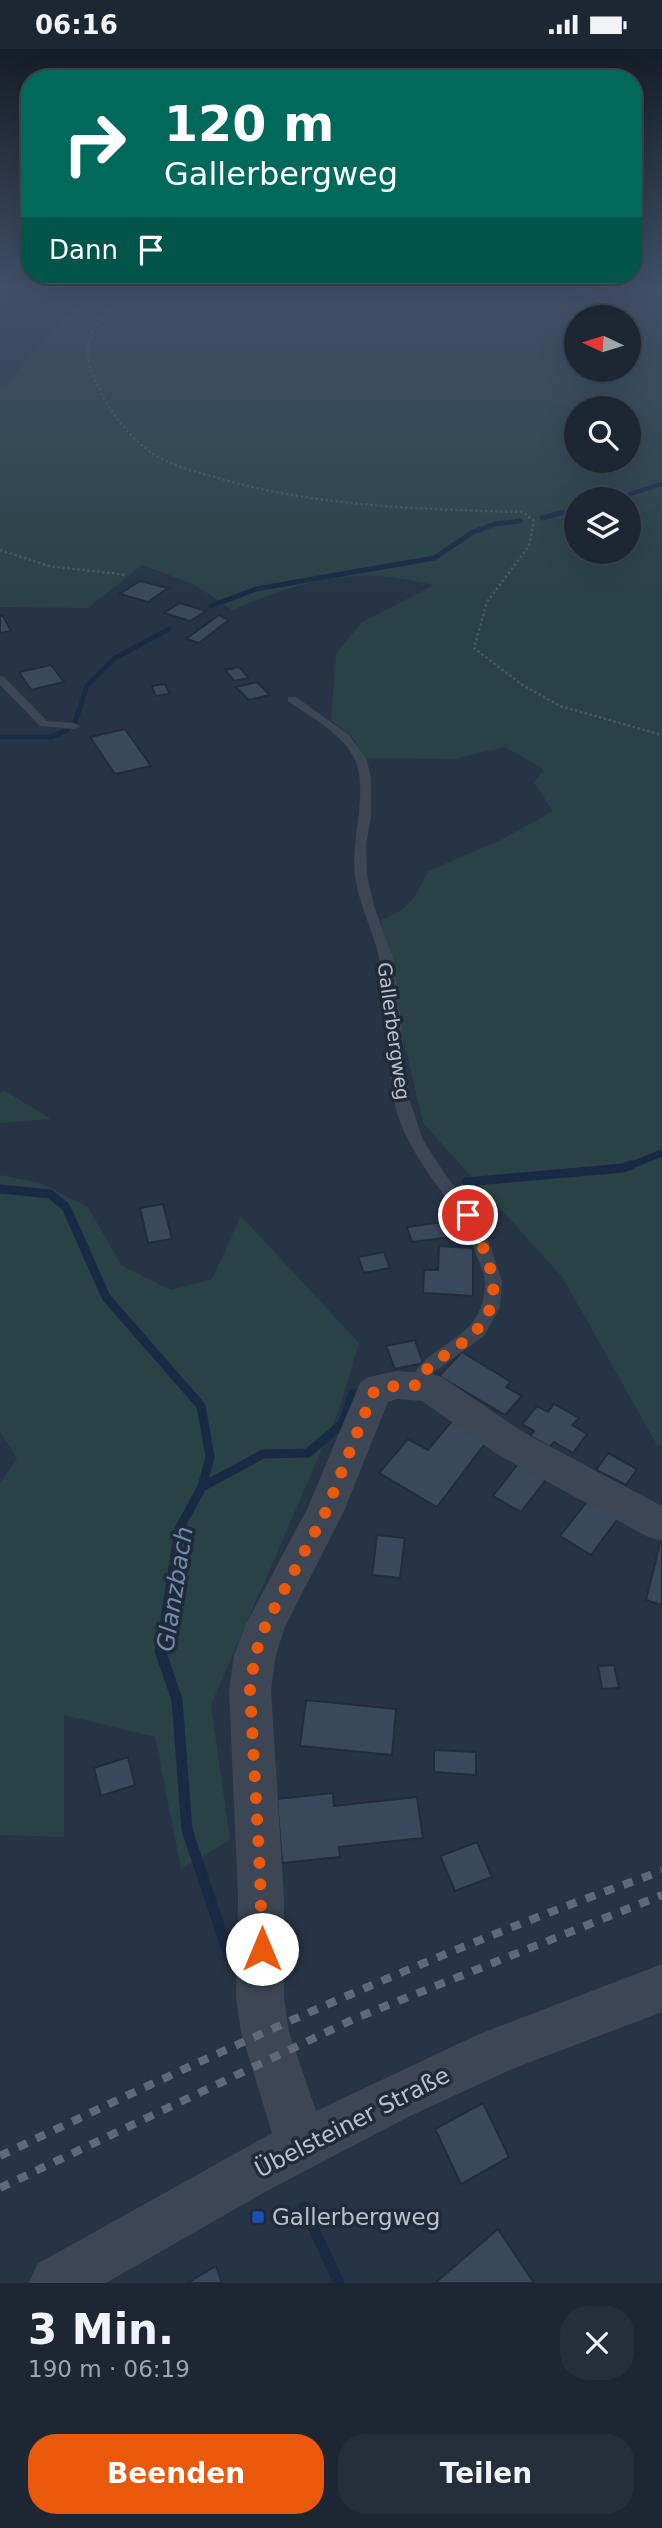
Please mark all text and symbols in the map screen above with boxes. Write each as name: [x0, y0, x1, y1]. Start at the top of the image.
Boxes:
text: 06:16: [35, 10, 118, 40]
text: 120 m: [164, 96, 334, 153]
icon: right: [49, 98, 140, 189]
text: Gallerbergweg: [164, 155, 398, 193]
icon: arrive: [132, 231, 170, 269]
text: Dann: [49, 235, 118, 265]
north arrow: [564, 305, 640, 381]
map controls: [564, 305, 641, 564]
button: search: [564, 396, 641, 473]
button: layers: [564, 487, 641, 564]
street label: Gallerbergweg: [373, 961, 415, 1101]
pin: [438, 1185, 498, 1245]
icon: arrive: [449, 1196, 487, 1234]
water label: Glanzbach: [151, 1525, 199, 1653]
position arrow: [225, 1912, 299, 1986]
street label: Übelsteiner Straße: [250, 2061, 454, 2182]
place label: Gallerbergweg: [272, 2204, 440, 2230]
marker: Gallerbergweg: [250, 2209, 266, 2225]
text: 3 Min.: [28, 2305, 174, 2354]
button: close: [560, 2306, 634, 2380]
text: 190 m · 06:19: [28, 2356, 190, 2382]
button: Beenden: [28, 2434, 324, 2514]
button: Teilen: [338, 2434, 634, 2514]

